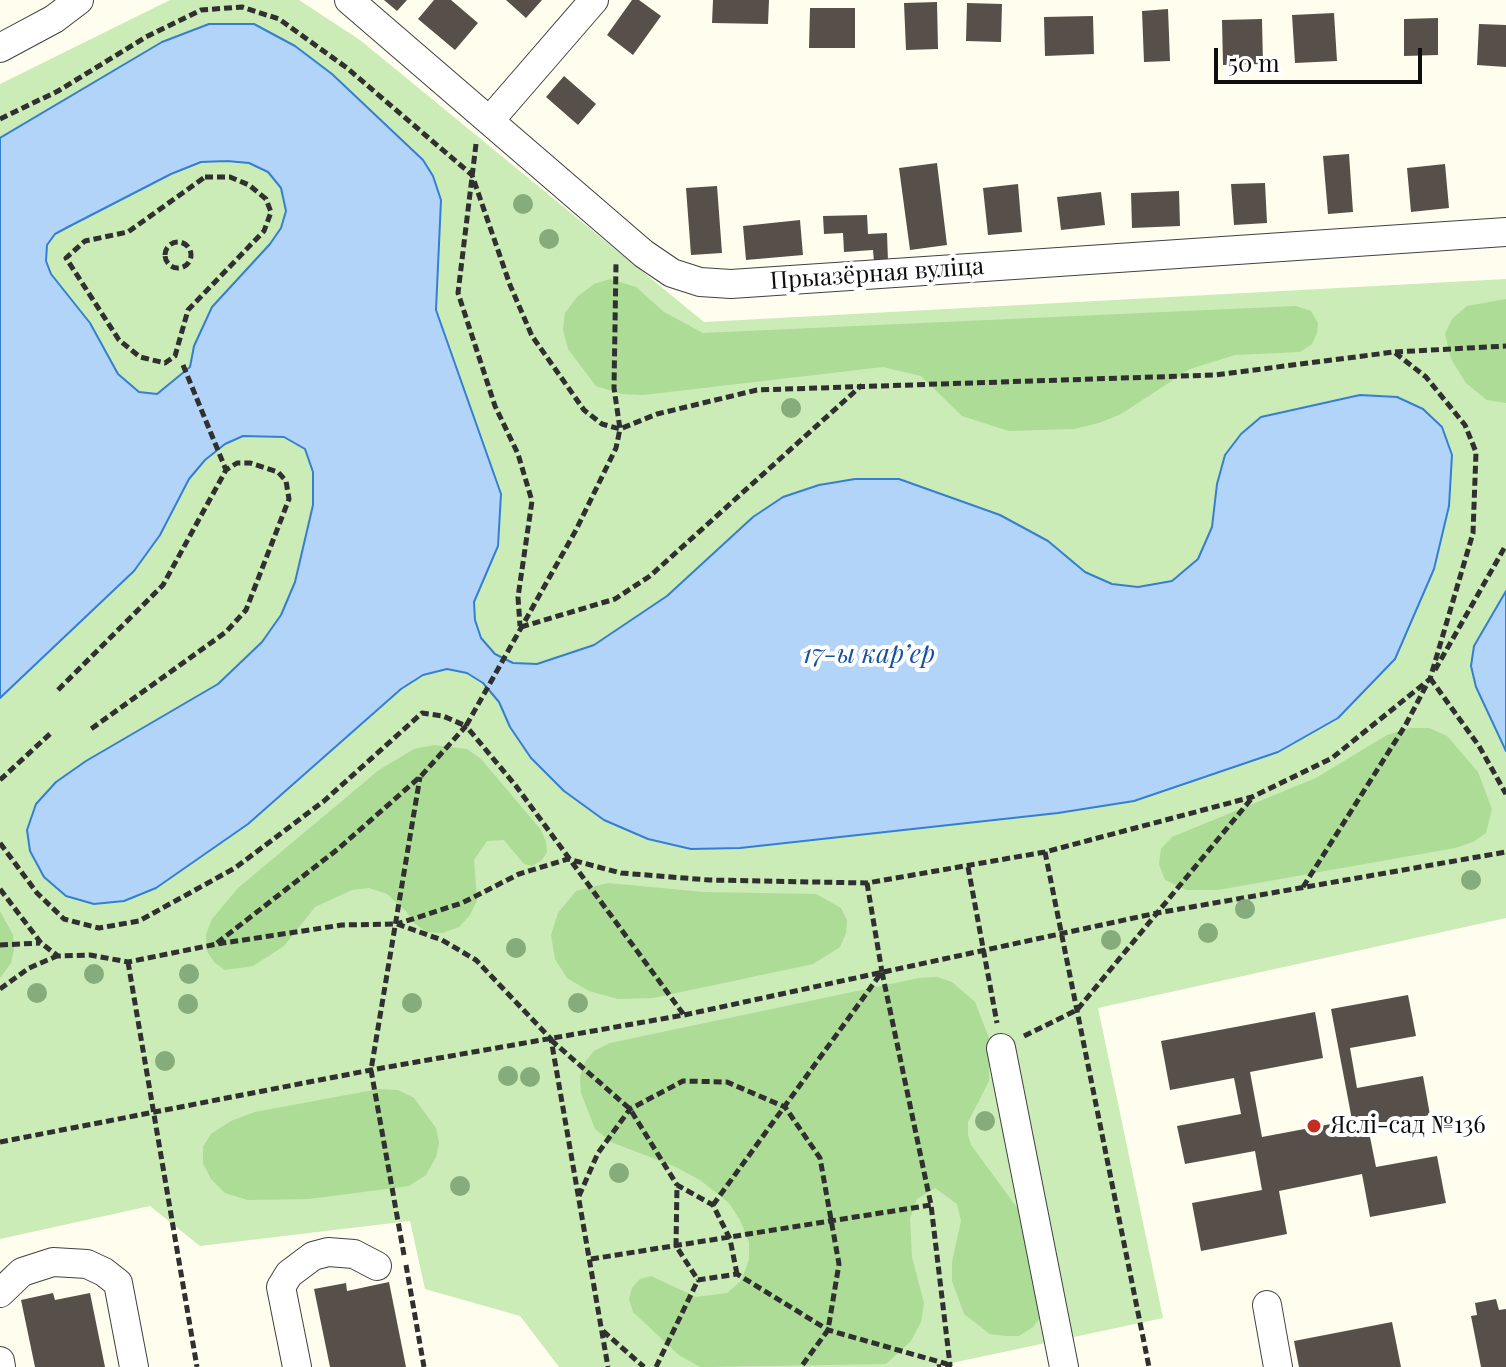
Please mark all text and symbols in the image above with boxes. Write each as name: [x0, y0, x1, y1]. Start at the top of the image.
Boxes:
scale bar: [1218, 32, 1426, 82]
text: 50 m: [1228, 46, 1280, 78]
street label: Прыазёрная вуліца: [769, 252, 985, 296]
water label: 17-ы кар’ер: [803, 639, 935, 671]
place label: Яслі-сад №136: [1330, 1112, 1486, 1140]
marker: Яслі-сад №136: [1305, 1117, 1323, 1135]

